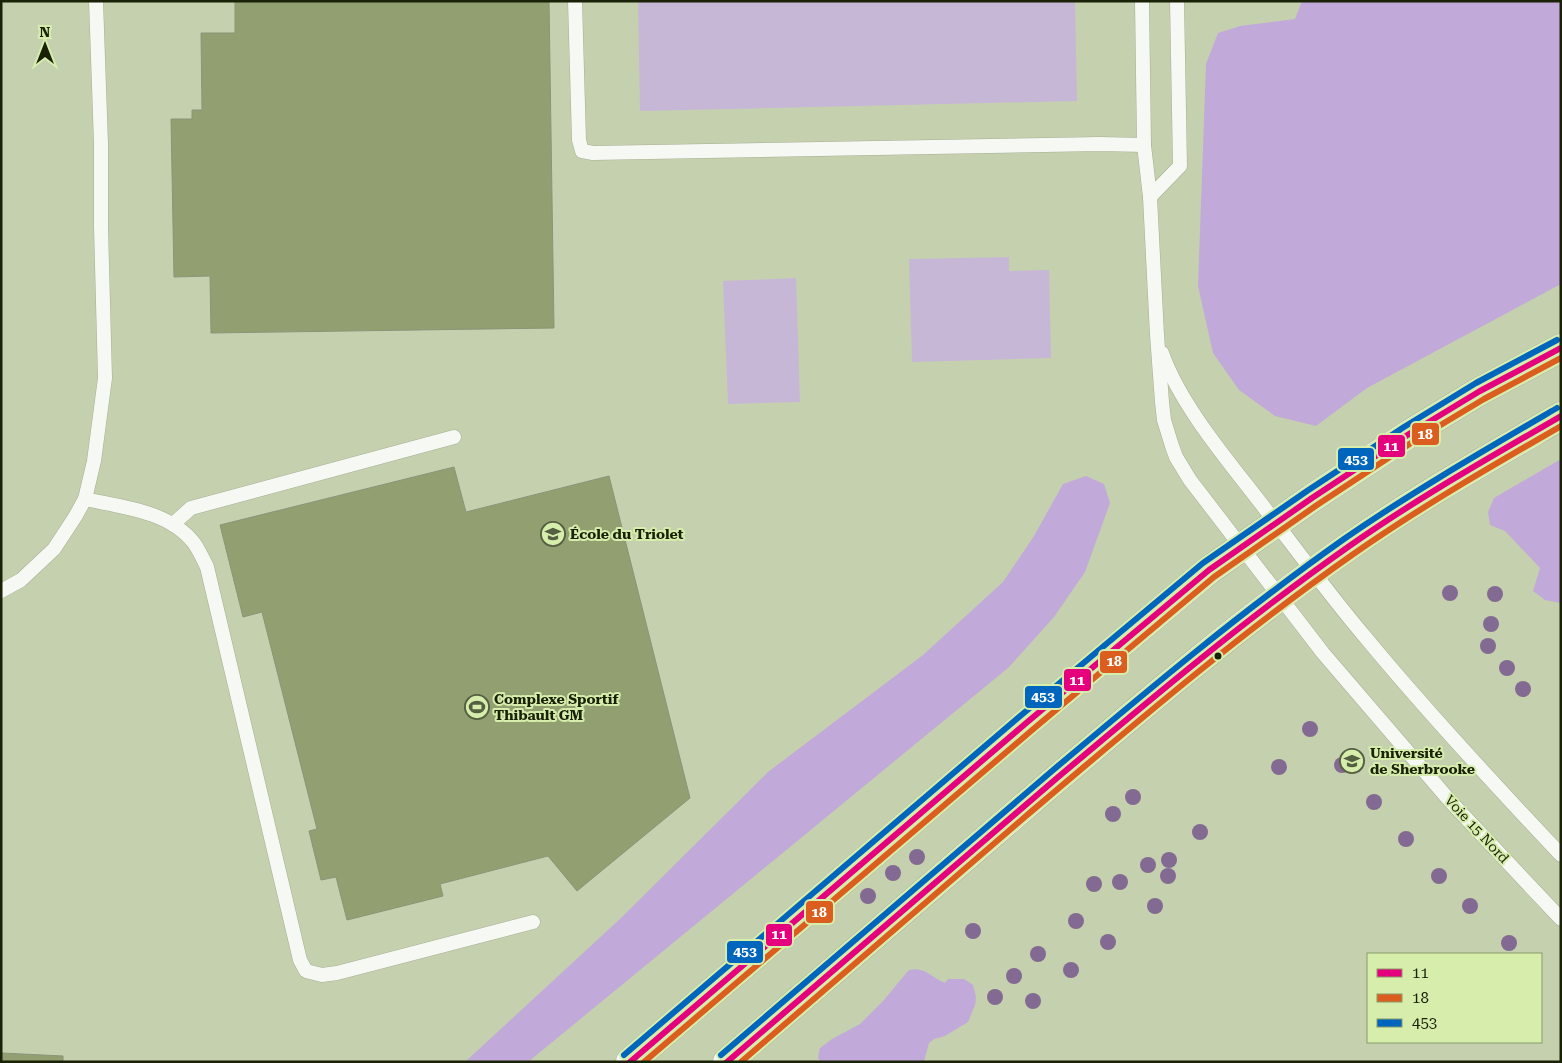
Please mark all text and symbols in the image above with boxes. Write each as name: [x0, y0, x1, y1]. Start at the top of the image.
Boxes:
north arrow: [20, 20, 70, 70]
text: N: [40, 24, 51, 40]
line badge: 18: [1411, 422, 1440, 446]
text: 18: [1417, 426, 1433, 442]
line badge: 11: [1377, 434, 1406, 458]
text: 11: [1383, 438, 1399, 454]
line badge: 453: [1337, 447, 1375, 471]
text: 453: [1344, 451, 1368, 467]
school or university icon: École du Triolet: [540, 521, 566, 547]
place label: École du Triolet: [570, 526, 684, 542]
line badge: 18: [1099, 650, 1128, 674]
unlabelled marker: [1213, 651, 1223, 661]
text: 18: [1106, 653, 1122, 669]
line badge: 11: [1063, 668, 1092, 692]
text: 11: [1069, 672, 1085, 688]
line badge: 453: [1024, 685, 1063, 709]
text: 453: [1031, 688, 1055, 704]
place label: Complexe Sportif Thibault GM: [494, 691, 619, 723]
sports icon: Complexe Sportif Thibault GM: [464, 694, 490, 720]
place label: Université de Sherbrooke: [1370, 745, 1475, 777]
school or university icon: Université de Sherbrooke: [1339, 748, 1365, 774]
street label: Voie 15 Nord: [1442, 792, 1512, 866]
line badge: 18: [805, 900, 834, 924]
text: 18: [811, 904, 827, 920]
line badge: 11: [765, 923, 793, 947]
text: 11: [771, 926, 787, 942]
line badge: 453: [726, 940, 764, 964]
text: 453: [733, 943, 757, 959]
legend: [1367, 953, 1542, 1043]
text: 11: [1412, 964, 1429, 982]
text: 18: [1412, 989, 1429, 1007]
text: 453: [1412, 1014, 1437, 1032]

